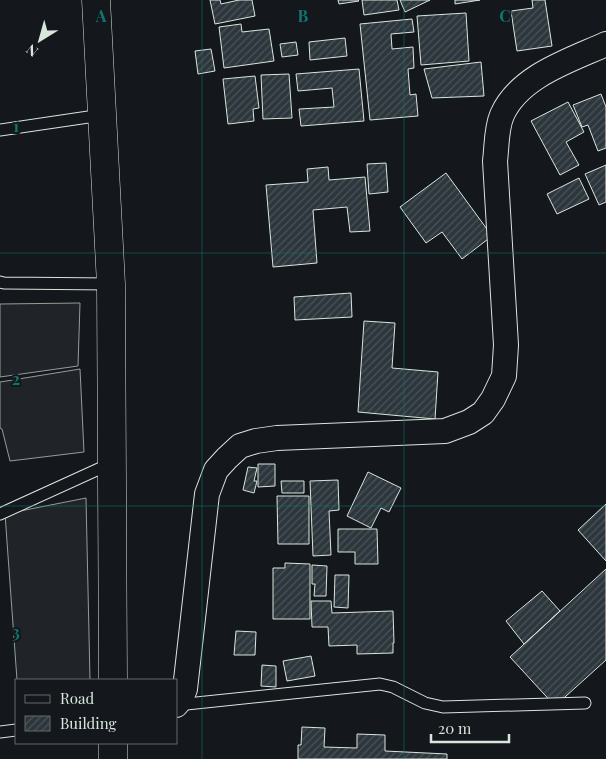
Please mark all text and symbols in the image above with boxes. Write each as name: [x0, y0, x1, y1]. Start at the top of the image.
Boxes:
text: A: [95, 5, 107, 26]
text: B: [298, 5, 309, 26]
text: C: [499, 5, 511, 26]
north arrow: [15, 15, 65, 65]
text: N: [22, 40, 42, 61]
text: 1: [13, 115, 19, 136]
text: 2: [12, 368, 20, 389]
text: 3: [12, 621, 20, 642]
legend: [15, 679, 178, 744]
text: Road: [60, 688, 94, 708]
scale bar: [431, 712, 508, 744]
text: Building: [60, 713, 117, 733]
text: 20 m: [438, 718, 472, 738]

